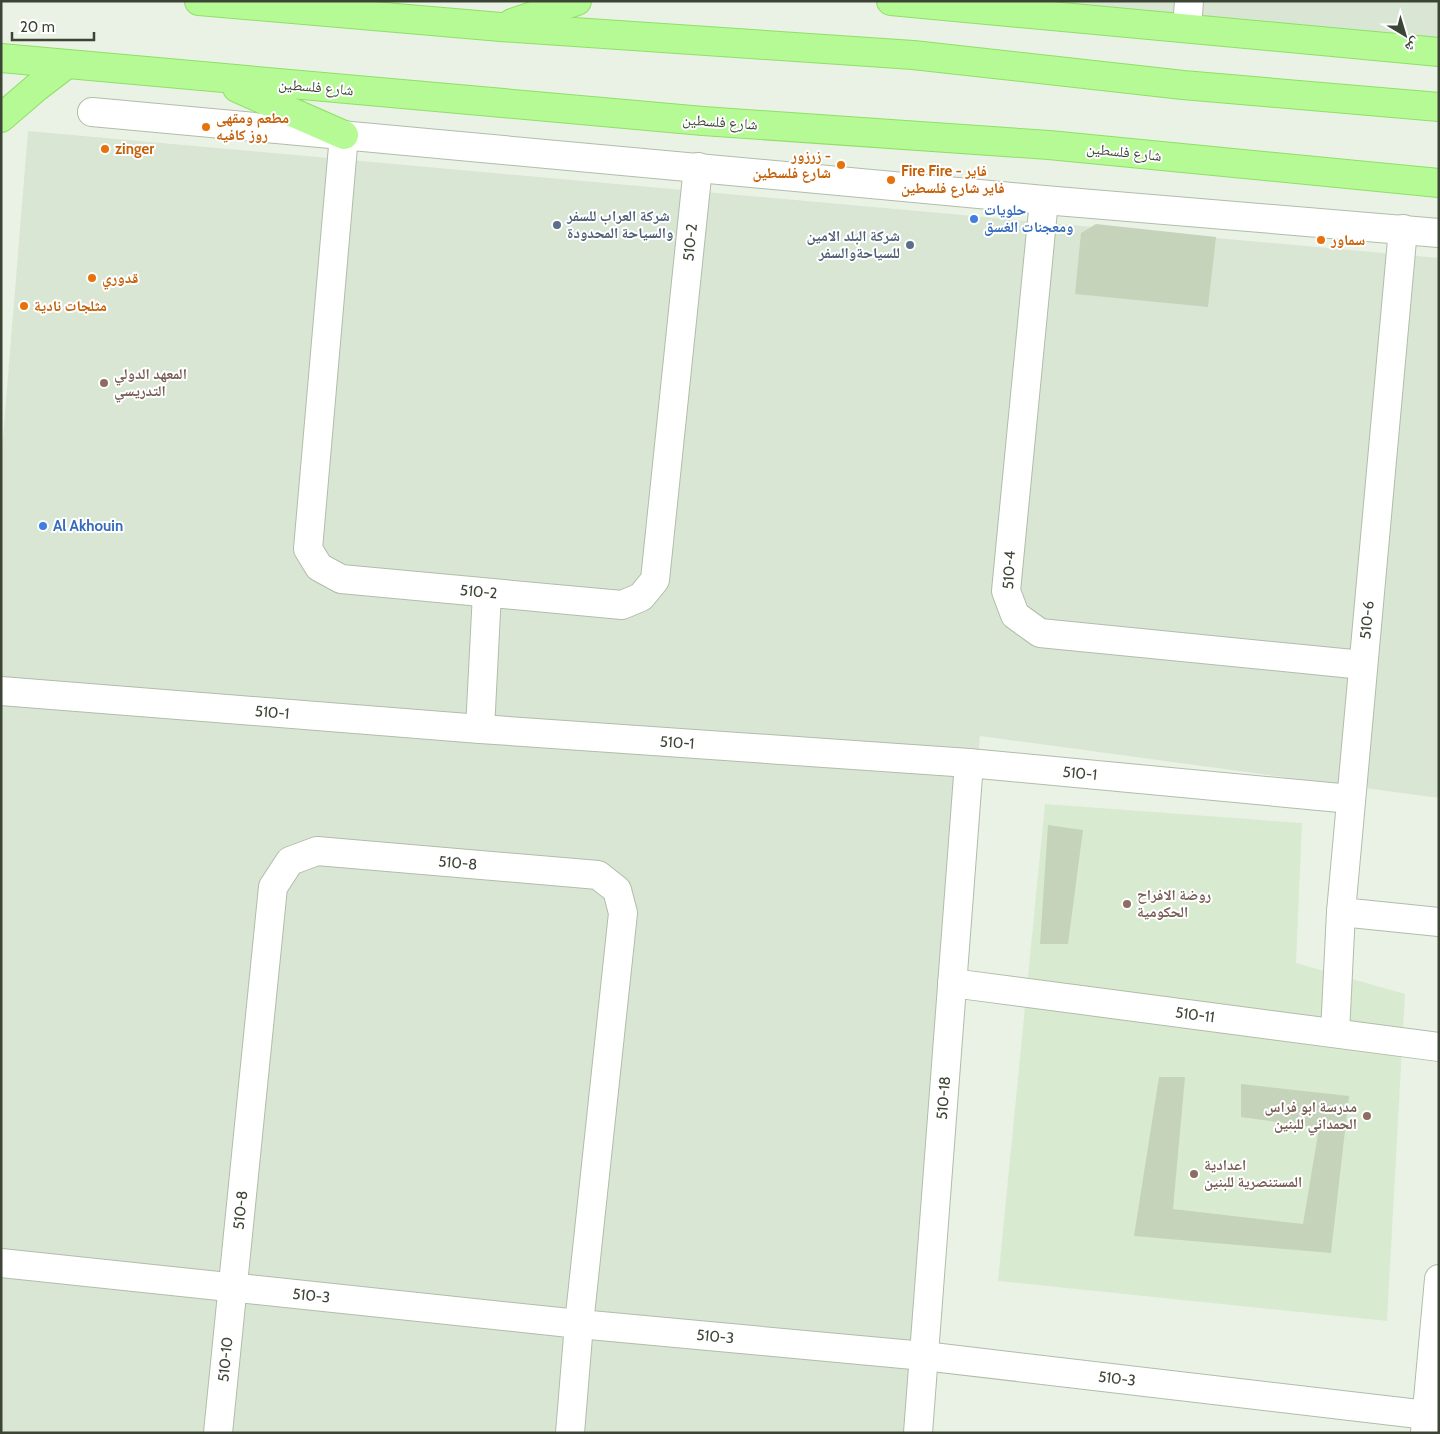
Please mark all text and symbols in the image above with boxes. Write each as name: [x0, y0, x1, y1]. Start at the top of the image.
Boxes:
scale bar: [12, 10, 95, 42]
north arrow: [1380, 10, 1430, 60]
text: 20 m: [20, 18, 55, 36]
text: ش: [1401, 34, 1424, 57]
street label: شارع فلسطين: [278, 75, 354, 100]
place label: مطعم ومقهى روز كافيه: [216, 109, 289, 144]
street label: شارع فلسطين: [682, 110, 758, 135]
marker: مطعم ومقهى روز كافيه: [200, 121, 212, 133]
street label: شارع فلسطين: [1085, 139, 1163, 166]
place label: zinger: [115, 140, 154, 158]
marker: zinger: [99, 143, 111, 155]
place label: زرزور - شارع فلسطين: [753, 147, 831, 183]
marker: زرزور - شارع فلسطين: [835, 159, 847, 171]
place label: Fire Fire - فاير فاير شارع فلسطين: [901, 162, 1005, 198]
marker: Fire Fire - فاير فاير شارع فلسطين: [885, 174, 897, 186]
place label: حلويات ومعجنات الغسق: [984, 201, 1073, 236]
place label: شركة العراب للسفر والسياحة المحدودة: [566, 207, 673, 242]
marker: حلويات ومعجنات الغسق: [968, 213, 980, 225]
marker: شركة العراب للسفر والسياحة المحدودة: [551, 219, 563, 231]
street label: 510-2: [679, 223, 701, 262]
place label: شركة البلد الامين للسياحةوالسفر: [806, 227, 900, 262]
place label: سماور: [1330, 231, 1365, 249]
marker: سماور: [1315, 234, 1327, 246]
marker: شركة البلد الامين للسياحةوالسفر: [904, 239, 916, 251]
place label: قدوري: [102, 269, 138, 290]
marker: قدوري: [86, 272, 98, 284]
place label: مثلجات نادية: [34, 297, 107, 315]
marker: مثلجات نادية: [18, 300, 30, 312]
place label: المعهد الدولي التدريسي: [114, 365, 187, 403]
marker: المعهد الدولي التدريسي: [98, 377, 110, 389]
place label: Al Akhouin: [53, 517, 123, 535]
marker: Al Akhouin: [37, 520, 49, 532]
street label: 510-4: [999, 550, 1019, 590]
street label: 510-2: [459, 581, 498, 602]
street label: 510-6: [1356, 600, 1378, 640]
street label: 510-1: [254, 702, 290, 723]
street label: 510-1: [659, 733, 695, 753]
street label: 510-1: [1062, 763, 1098, 784]
street label: 510-8: [438, 852, 478, 874]
place label: روضة الافراح الحكومية: [1137, 886, 1212, 921]
marker: روضة الافراح الحكومية: [1121, 898, 1133, 910]
street label: 510-11: [1174, 1003, 1216, 1026]
street label: 510-18: [933, 1076, 954, 1120]
place label: مدرسة ابو فراس الحمداني للبنين: [1265, 1098, 1357, 1136]
marker: مدرسة ابو فراس الحمداني للبنين: [1361, 1110, 1373, 1122]
place label: اعدادية المستنصرية للبنين: [1204, 1156, 1302, 1191]
marker: اعدادية المستنصرية للبنين: [1188, 1168, 1200, 1180]
street label: 510-8: [230, 1190, 251, 1230]
street label: 510-3: [292, 1285, 331, 1307]
street label: 510-3: [696, 1326, 735, 1347]
street label: 510-10: [214, 1336, 237, 1383]
street label: 510-3: [1097, 1367, 1137, 1390]

